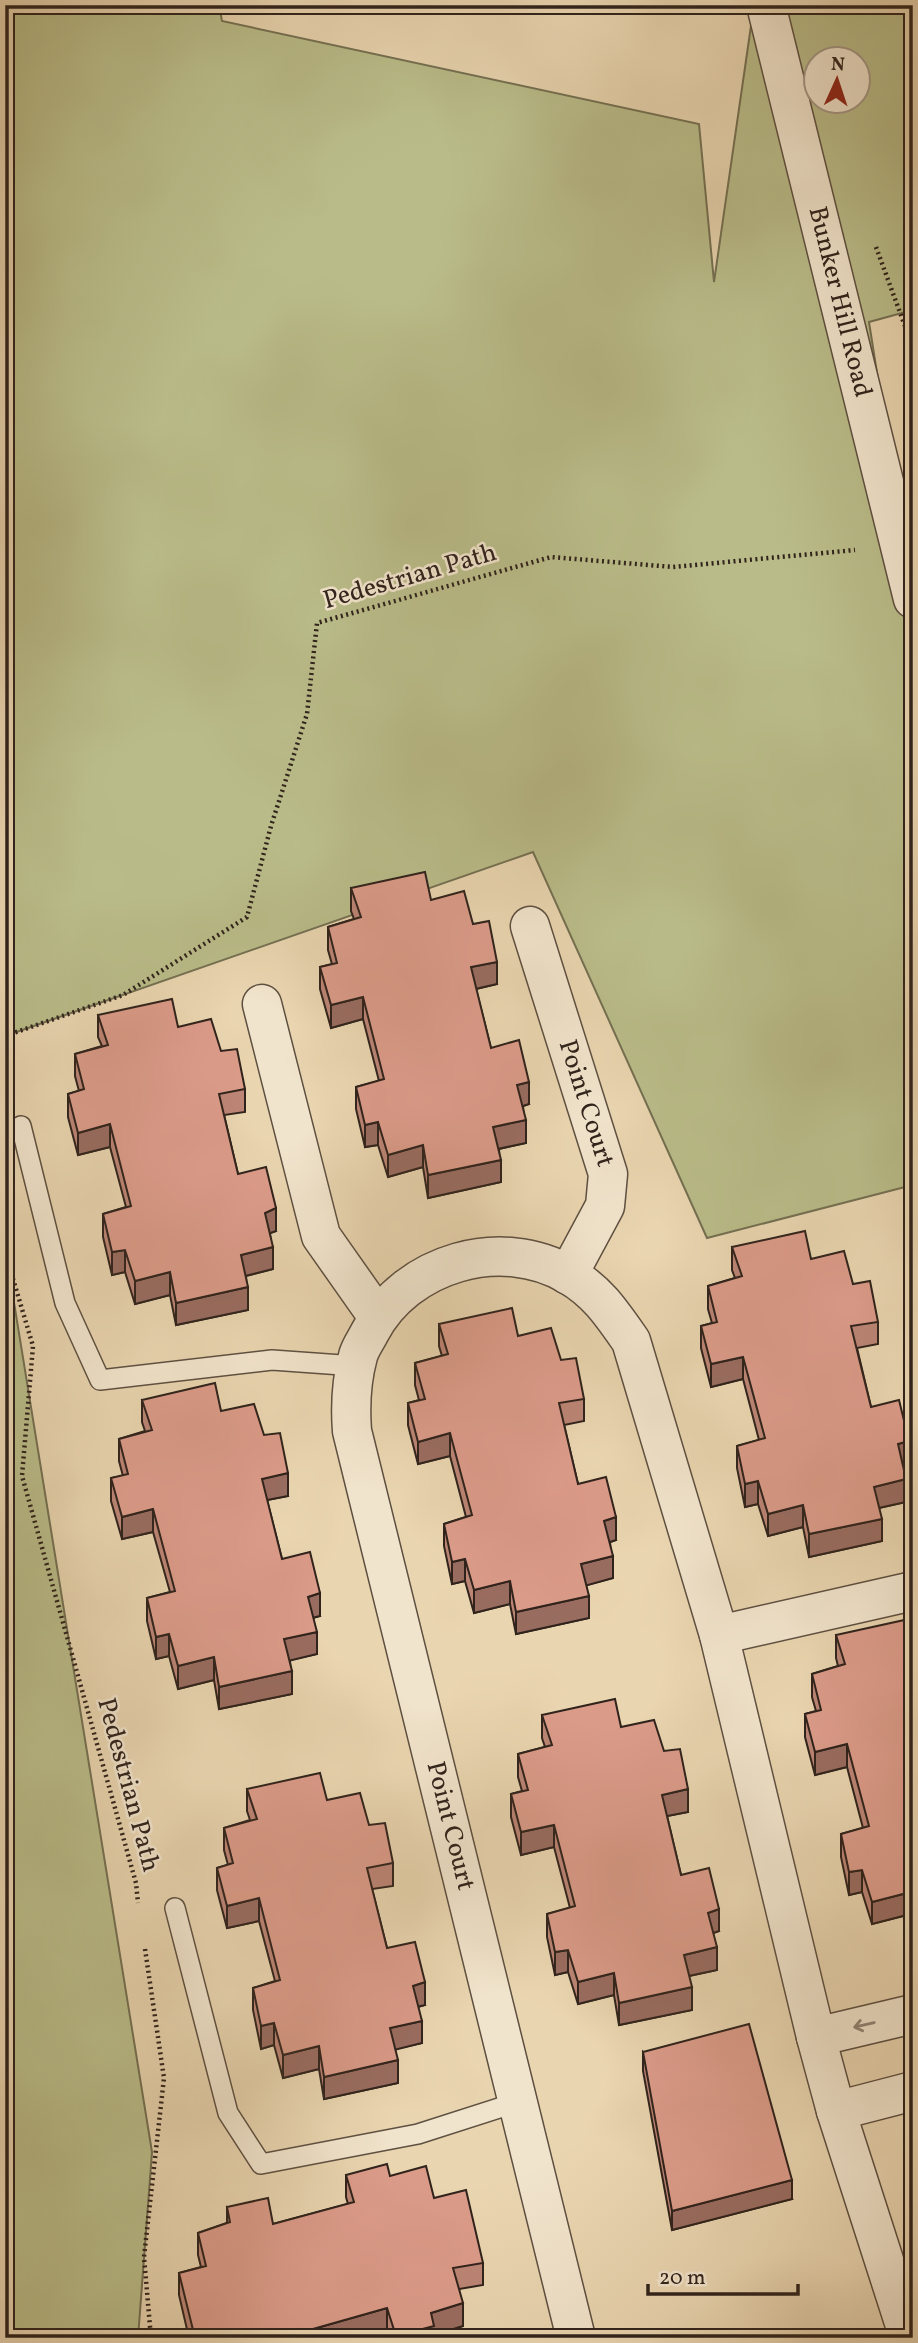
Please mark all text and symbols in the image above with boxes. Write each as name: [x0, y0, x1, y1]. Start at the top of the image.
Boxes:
north arrow: [802, 46, 872, 116]
text: N: [830, 52, 846, 78]
street label: Bunker Hill Road: [799, 203, 880, 401]
street label: Pedestrian Path: [319, 535, 501, 619]
street label: Point Court: [549, 1035, 623, 1172]
street label: Pedestrian Path: [87, 1694, 169, 1876]
street label: Point Court: [417, 1758, 483, 1894]
one-way arrow: [853, 2019, 876, 2033]
scale bar: [648, 2252, 799, 2296]
text: 20 m: [659, 2264, 705, 2293]

